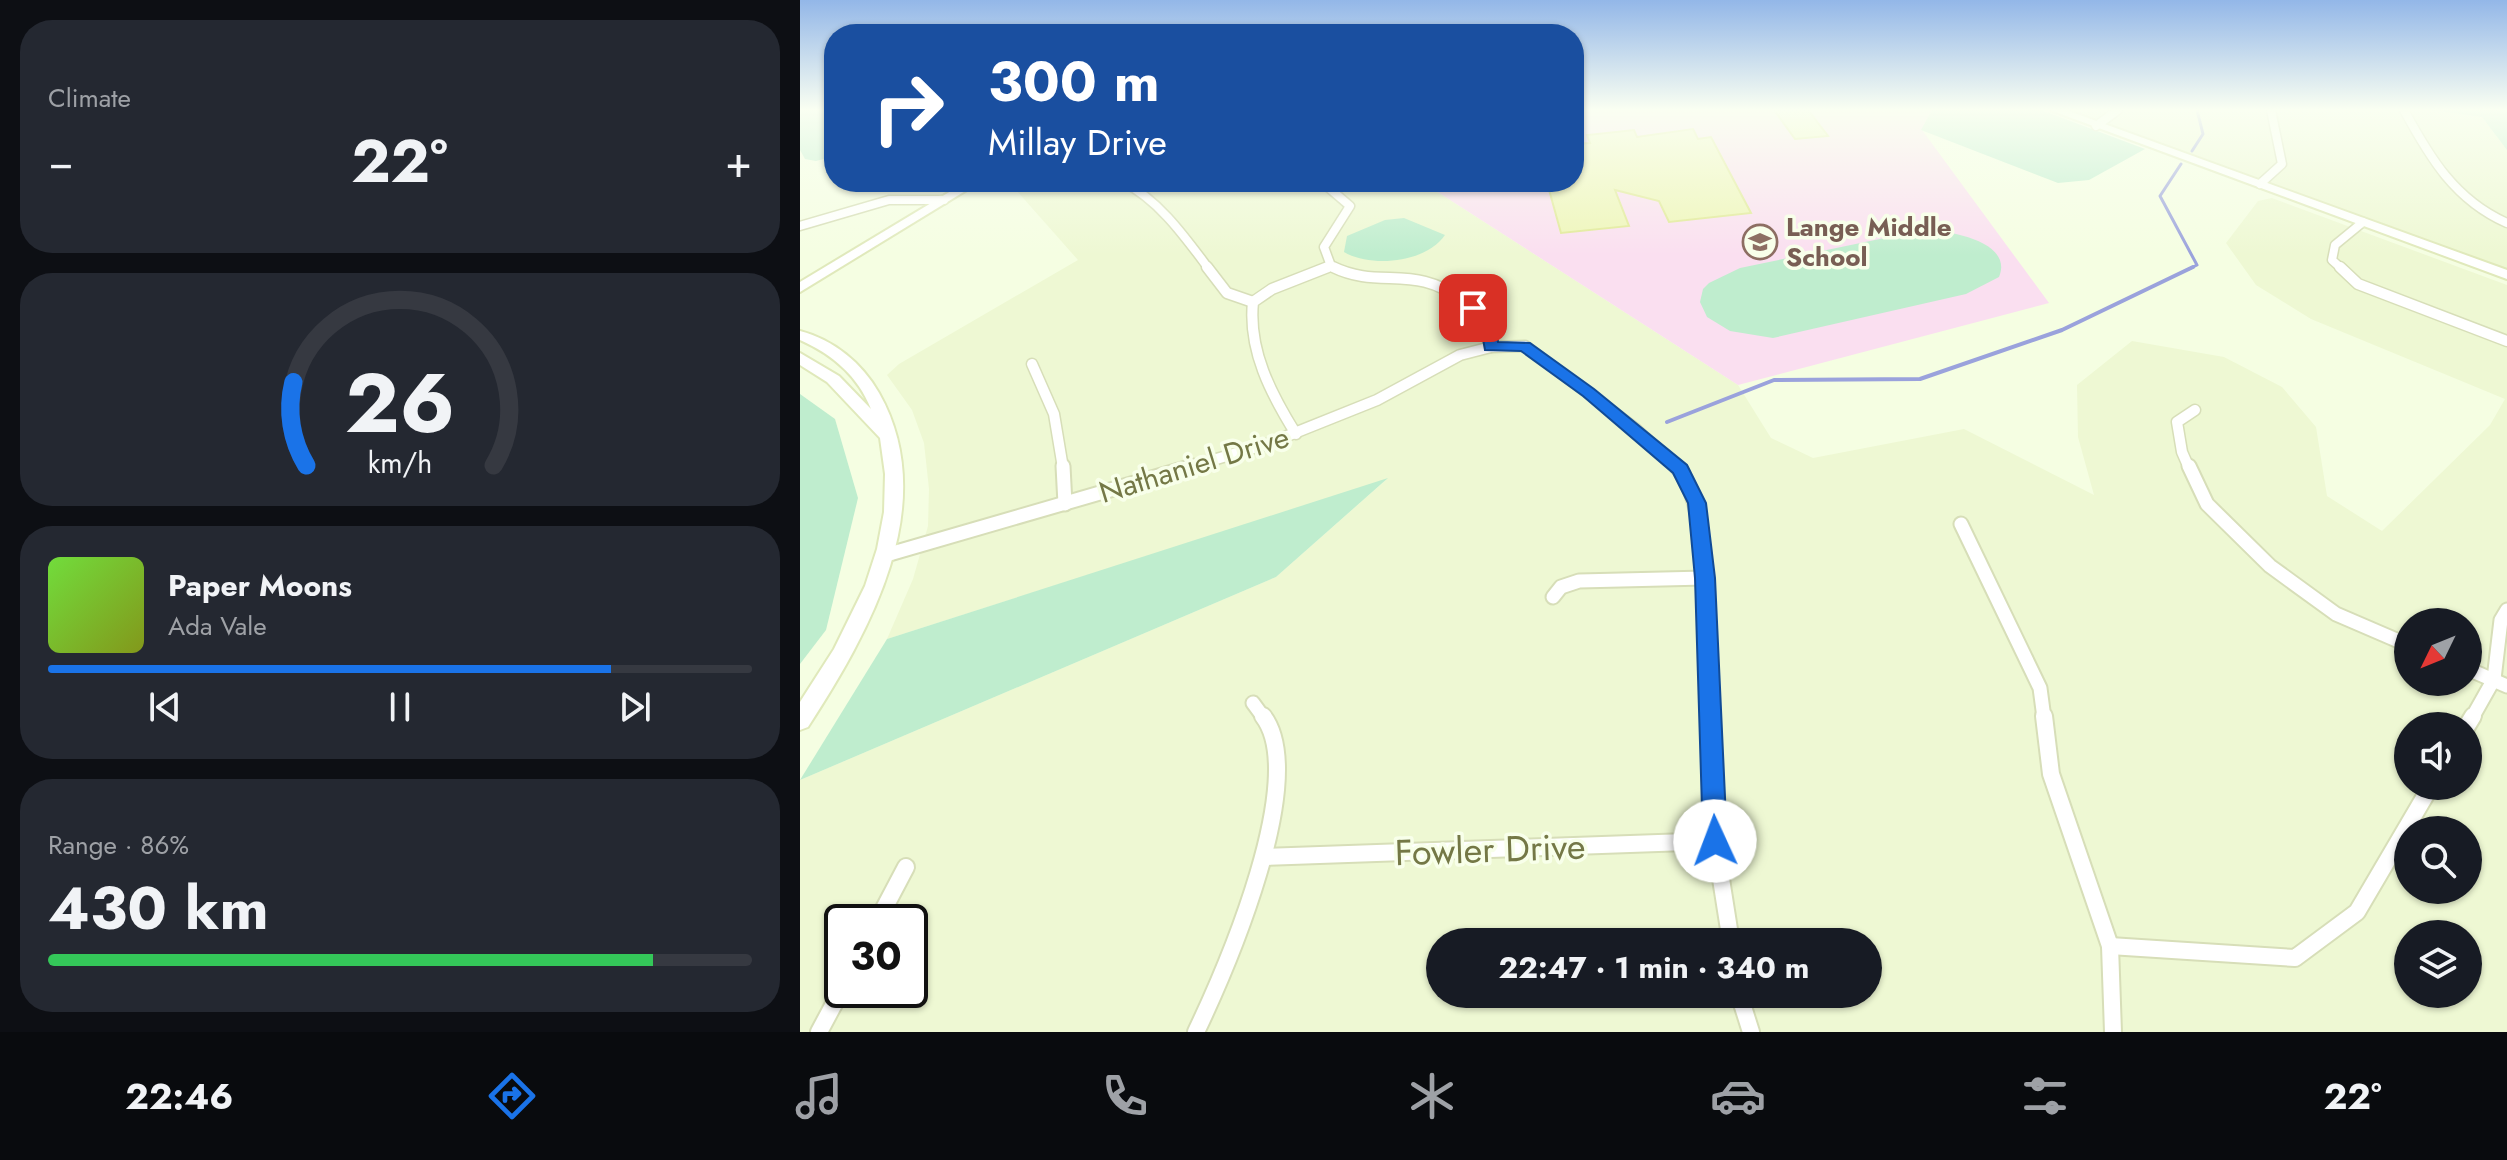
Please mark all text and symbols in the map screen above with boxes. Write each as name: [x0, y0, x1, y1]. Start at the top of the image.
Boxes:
text: 300 m: [988, 41, 1160, 122]
icon: right: [856, 56, 960, 160]
text: Climate: [48, 79, 131, 117]
text: Millay Drive: [988, 116, 1167, 168]
text: 22°: [351, 118, 448, 205]
text: −: [48, 130, 74, 194]
text: +: [725, 130, 752, 194]
place label: Lange Middle School: [1786, 208, 1952, 276]
school or university icon: Lange Middle School: [1741, 223, 1779, 261]
pin: [1439, 274, 1507, 342]
icon: arrive: [1451, 286, 1495, 330]
text: 26: [345, 342, 455, 462]
street label: Nathaniel Drive: [1094, 415, 1294, 514]
text: km/h: [368, 442, 432, 484]
text: Paper Moons: [168, 564, 352, 607]
text: Ada Vale: [168, 607, 267, 645]
north arrow: [2394, 608, 2482, 696]
map controls: [2394, 608, 2482, 1008]
icon: previous: [143, 685, 187, 729]
icon: pause: [378, 685, 422, 729]
icon: next: [613, 685, 657, 729]
button: sound: [2394, 712, 2482, 800]
position arrow: [1673, 799, 1757, 883]
button: search: [2394, 816, 2482, 904]
street label: Fowler Drive: [1394, 820, 1586, 878]
text: Range · 86%: [48, 826, 189, 864]
text: 430 km: [48, 865, 269, 952]
speed limit sign: 30: [824, 904, 928, 1008]
button: layers: [2394, 920, 2482, 1008]
text: 22:47 · 1 min · 340 m: [1499, 946, 1809, 989]
icon: directions: [484, 1068, 540, 1124]
icon: music: [791, 1068, 847, 1124]
icon: phone: [1097, 1068, 1153, 1124]
icon: climate: [1404, 1068, 1460, 1124]
icon: car: [1710, 1068, 1766, 1124]
icon: filters: [2017, 1068, 2073, 1124]
text: 22:46: [125, 1070, 233, 1122]
text: 22°: [2324, 1070, 2382, 1122]

